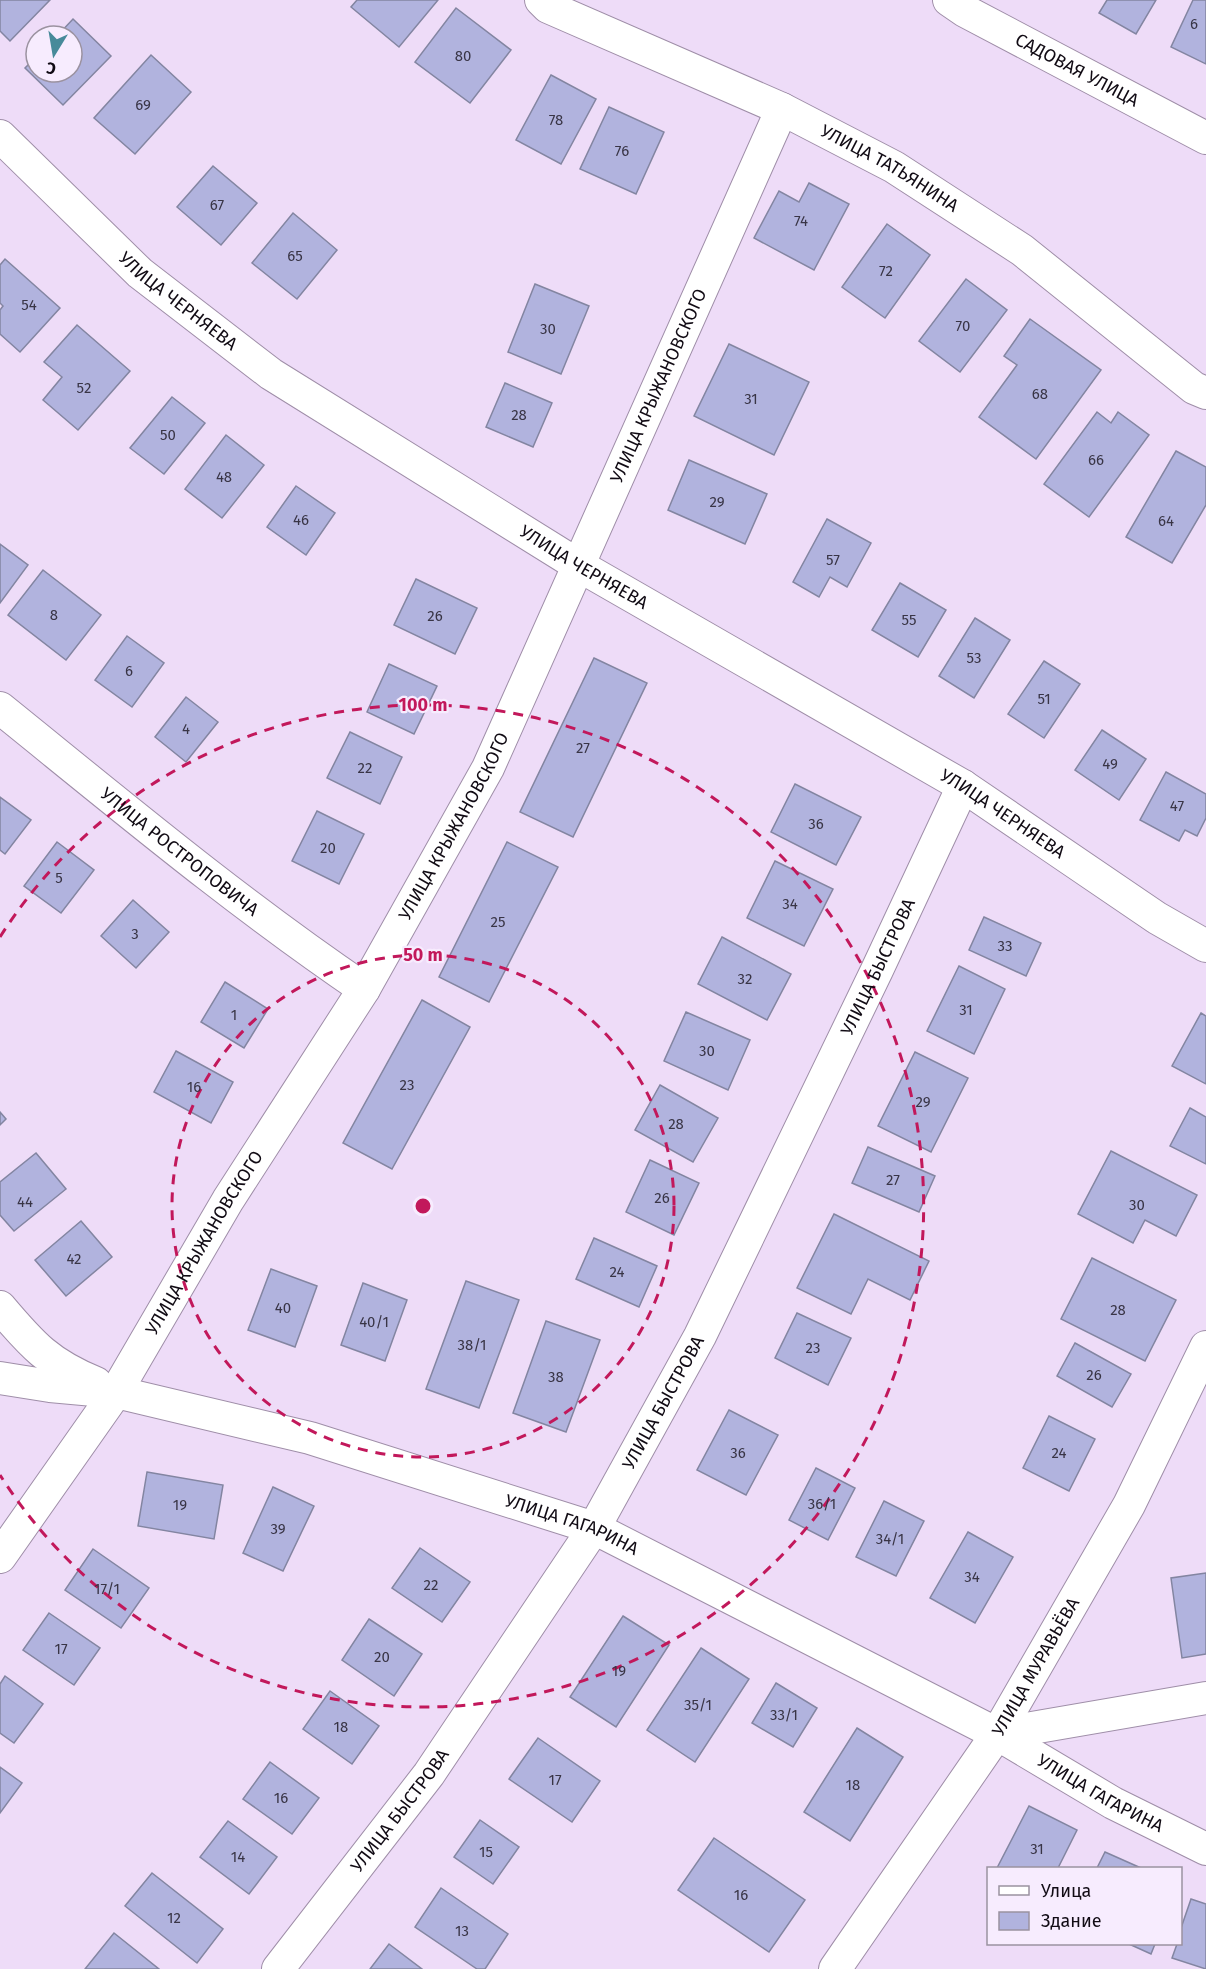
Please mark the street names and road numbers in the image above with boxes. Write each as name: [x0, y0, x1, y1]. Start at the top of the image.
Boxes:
street label: САДОВАЯ УЛИЦА: [1011, 28, 1143, 112]
street label: УЛИЦА ТАТЬЯНИНА: [817, 120, 963, 217]
street label: УЛИЦА ЧЕРНЯЕВА: [114, 247, 242, 355]
street label: УЛИЦА КРЫЖАНОВСКОГО: [606, 285, 711, 486]
street label: УЛИЦА ЧЕРНЯЕВА: [516, 520, 653, 614]
street label: УЛИЦА КРЫЖАНОВСКОГО: [394, 729, 513, 924]
street label: УЛИЦА ЧЕРНЯЕВА: [936, 764, 1070, 864]
street label: УЛИЦА РОСТРОПОВИЧА: [96, 783, 263, 921]
street label: УЛИЦА БЫСТРОВА: [836, 894, 920, 1039]
street label: УЛИЦА КРЫЖАНОВСКОГО: [141, 1147, 268, 1339]
street label: УЛИЦА БЫСТРОВА: [618, 1331, 709, 1473]
street label: УЛИЦА ГАГАРИНА: [502, 1489, 643, 1560]
street label: УЛИЦА МУРАВЬЁВА: [987, 1593, 1085, 1740]
street label: УЛИЦА БЫСТРОВА: [346, 1744, 454, 1877]
street label: УЛИЦА ГАГАРИНА: [1033, 1749, 1168, 1837]

